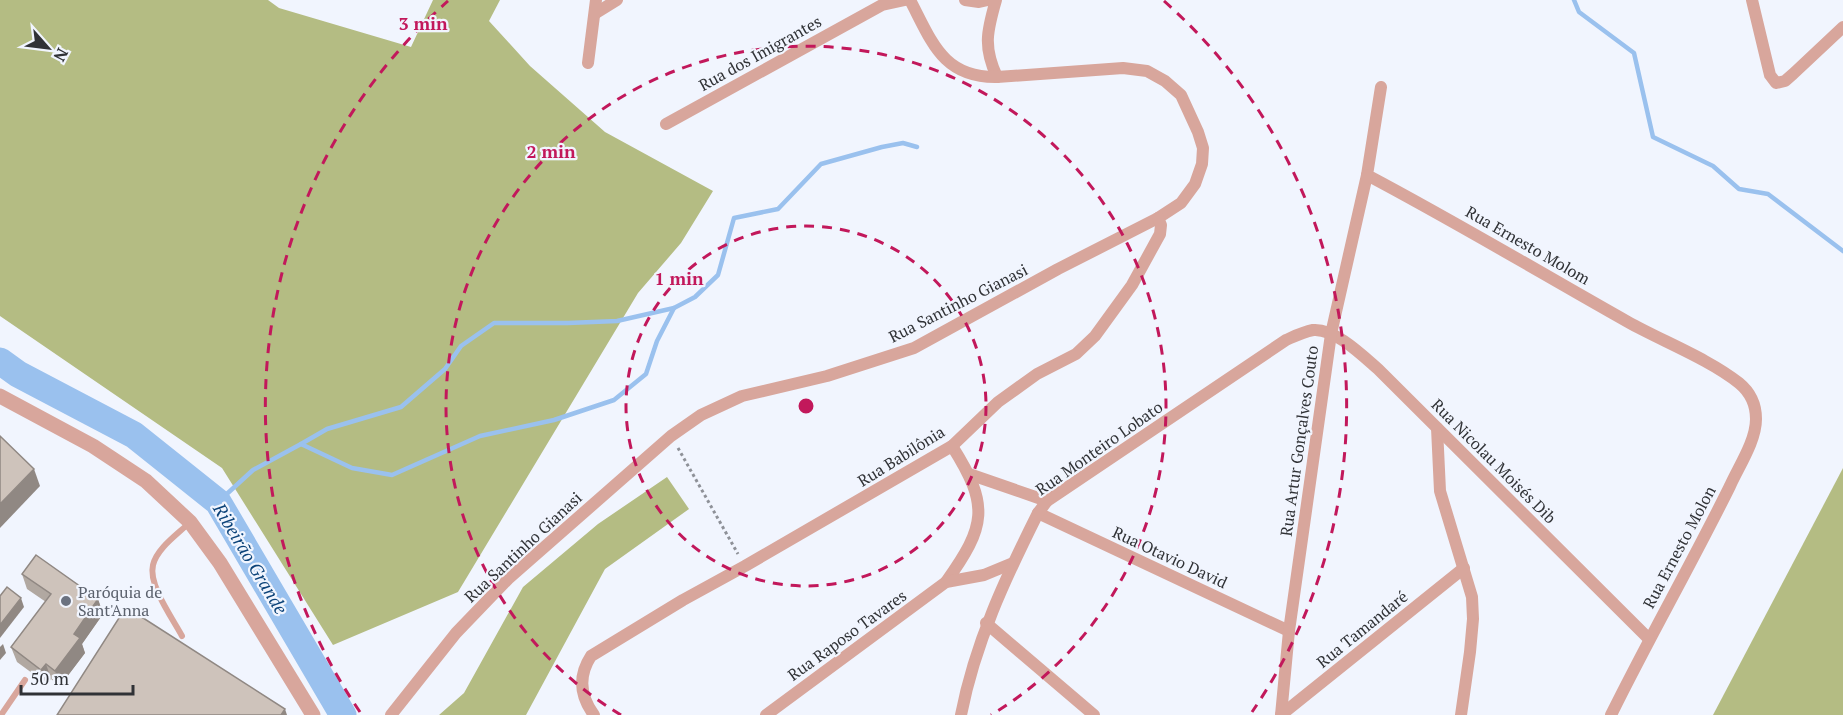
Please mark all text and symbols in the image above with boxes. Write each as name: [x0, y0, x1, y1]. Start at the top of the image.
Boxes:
street label: Rua dos Imigrantes: [695, 10, 825, 96]
text: 3 min: [398, 11, 448, 35]
north arrow: [18, 18, 78, 78]
text: N: [49, 45, 74, 66]
text: 2 min: [526, 139, 576, 163]
street label: Rua Ernesto Molom: [1462, 200, 1594, 290]
street label: Rua Santinho Gianasi: [885, 258, 1031, 348]
text: 1 min: [654, 266, 704, 290]
street label: Rua Artur Gonçalves Couto: [1275, 344, 1323, 538]
street label: Rua Nicolau Moisés Dib: [1427, 394, 1561, 528]
centre of rings: [796, 396, 816, 416]
street label: Rua Monteiro Lobato: [1031, 396, 1167, 500]
street label: Rua Babilônia: [853, 420, 949, 492]
street label: Rua Ernesto Molon: [1637, 481, 1721, 612]
street label: Rua Santinho Gianasi: [460, 487, 587, 607]
water label: Ribeirão Grande: [208, 498, 293, 618]
street label: Rua Otavio David: [1109, 521, 1231, 593]
place label: Paróquia de Sant'Anna: [78, 581, 162, 621]
street label: Rua Raposo Tavares: [783, 584, 911, 686]
street label: Rua Tamandaré: [1312, 585, 1412, 673]
marker: Paróquia de Sant'Anna: [59, 594, 73, 608]
scale bar: [21, 658, 134, 696]
text: 50 m: [30, 666, 70, 690]

